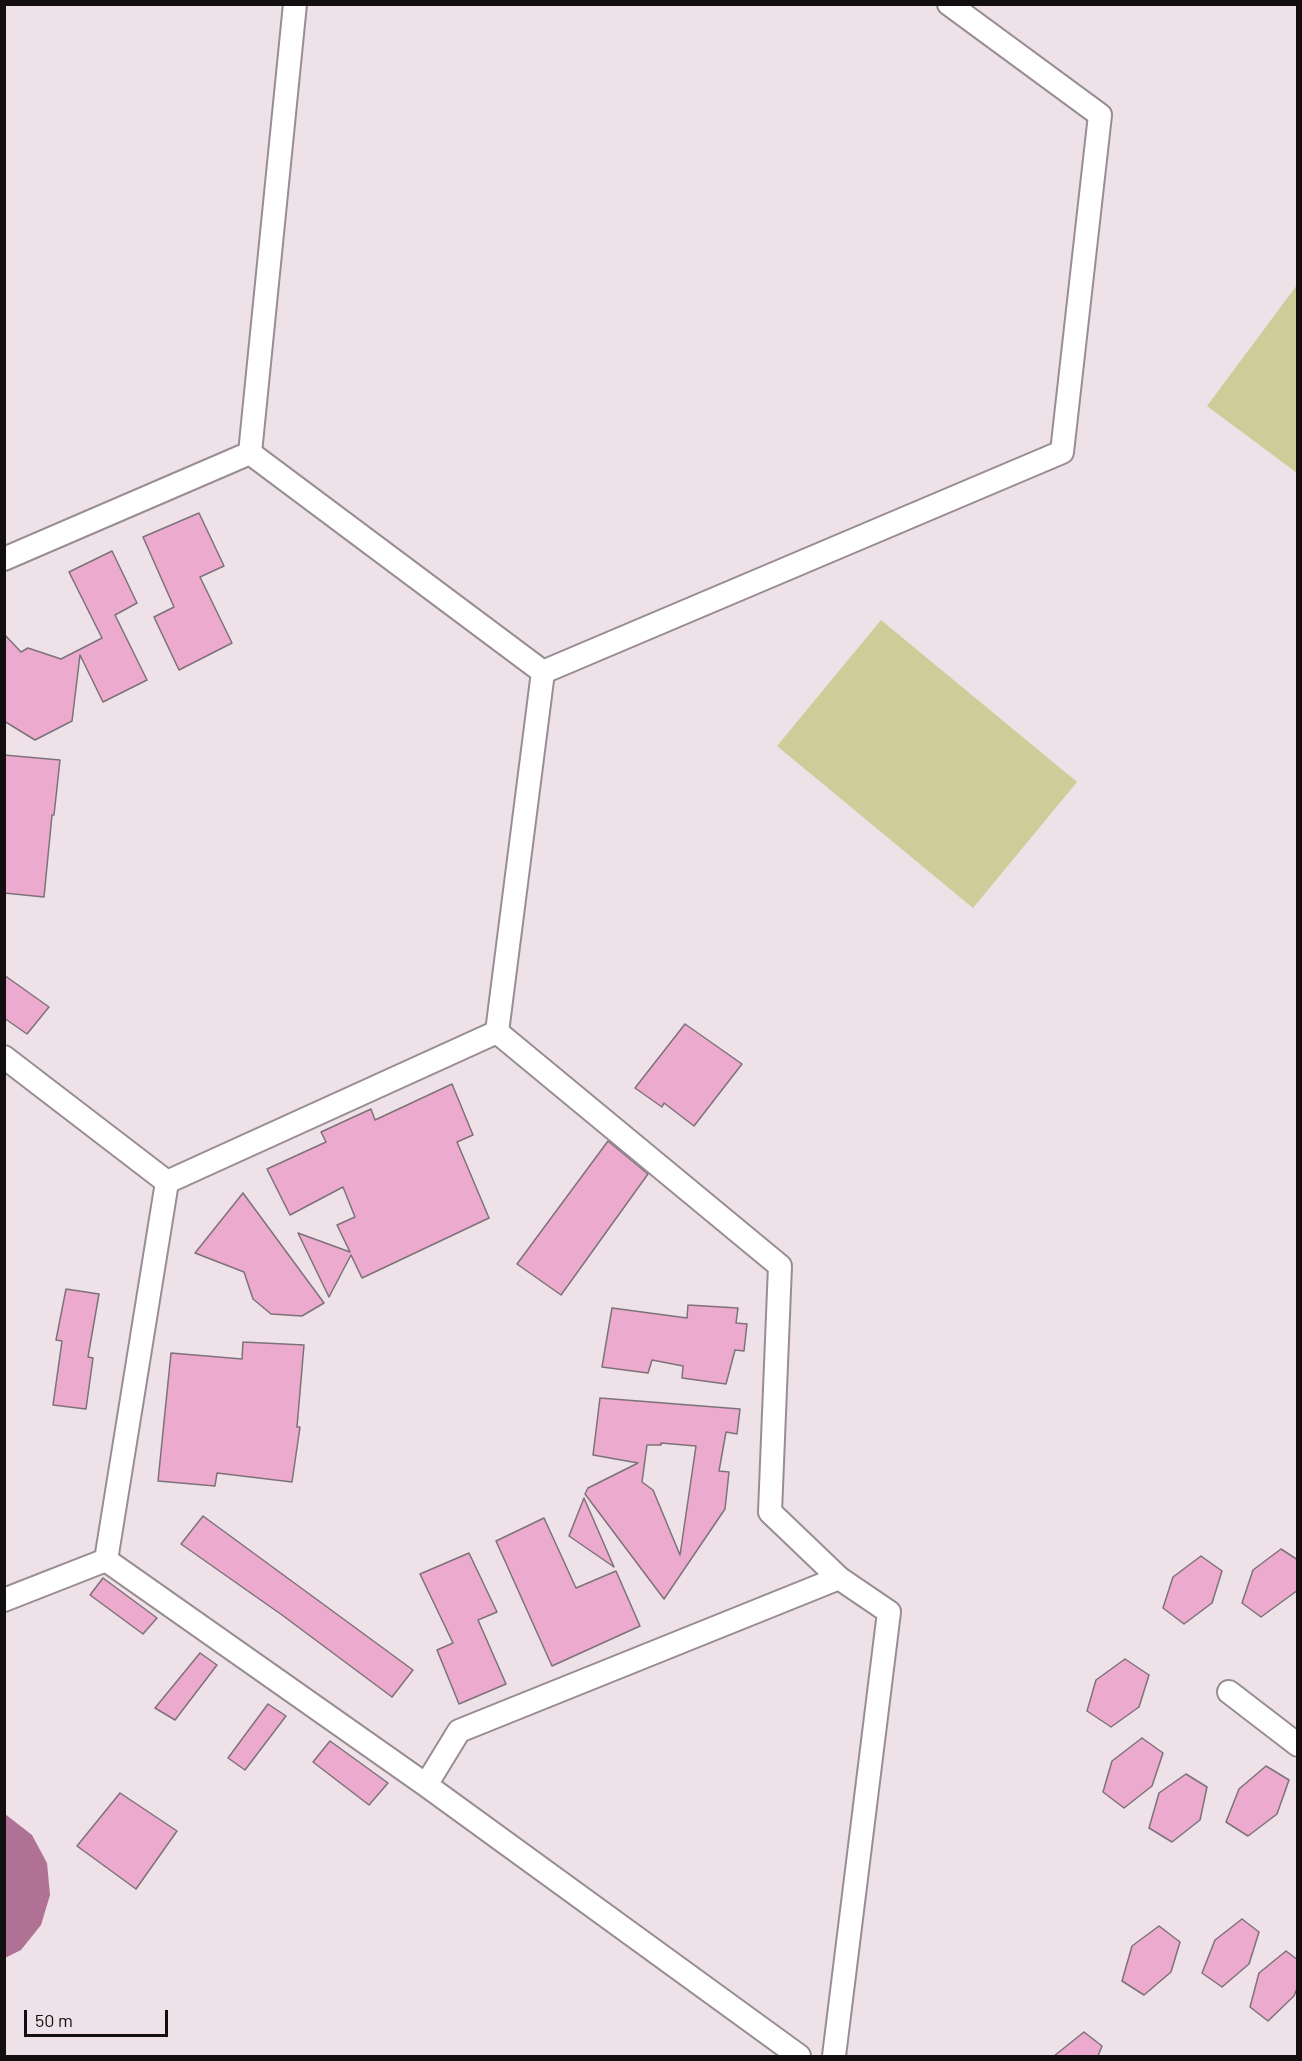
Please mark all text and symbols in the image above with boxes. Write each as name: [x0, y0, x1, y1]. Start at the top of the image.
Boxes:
scale bar: [27, 1998, 171, 2036]
text: 50 m: [35, 2009, 73, 2031]

